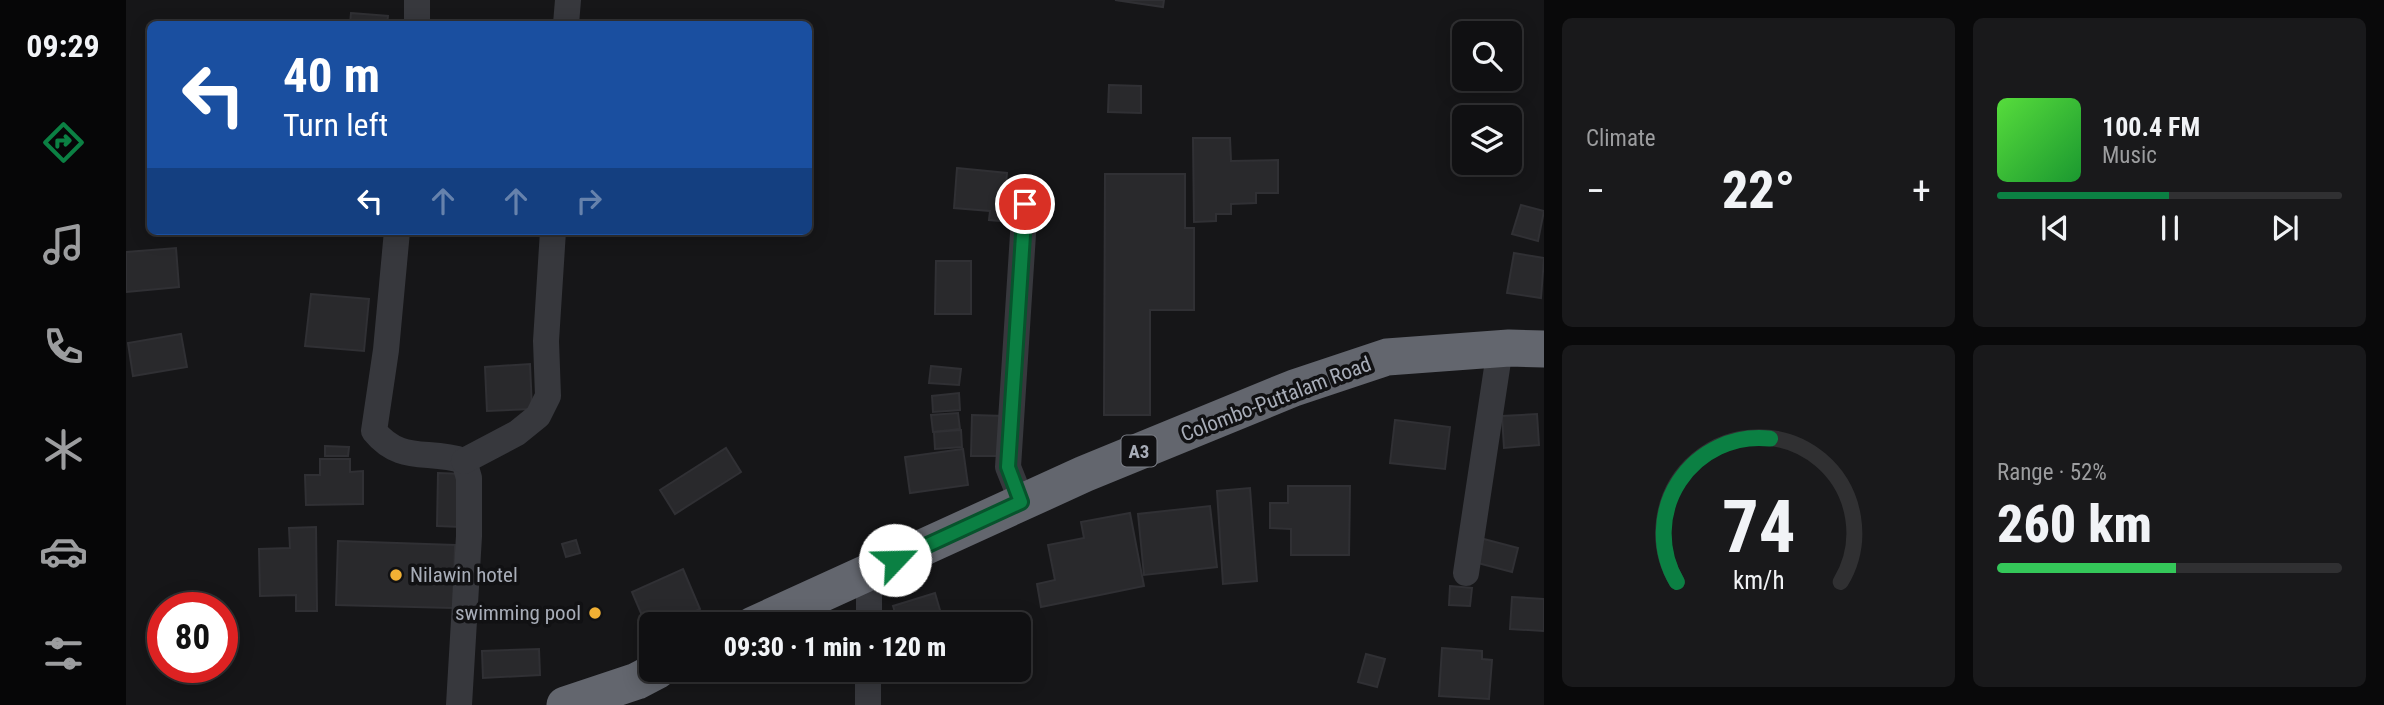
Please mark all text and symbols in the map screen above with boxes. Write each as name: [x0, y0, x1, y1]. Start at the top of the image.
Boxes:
map controls: [1452, 21, 1522, 175]
button: search: [1452, 21, 1522, 91]
text: 09:29: [26, 27, 100, 65]
text: 40 m: [283, 47, 380, 104]
icon: left: [168, 49, 259, 140]
button: layers: [1452, 105, 1522, 175]
text: Turn left: [283, 106, 388, 144]
text: 100.4 FM: [2102, 112, 2200, 142]
icon: directions: [39, 118, 88, 167]
text: Climate: [1586, 125, 1656, 152]
text: Music: [2102, 142, 2157, 169]
text: 22°: [1722, 160, 1795, 221]
text: −: [1586, 169, 1605, 213]
text: +: [1912, 169, 1931, 213]
pin: [995, 174, 1055, 234]
icon: left: [351, 182, 389, 220]
icon: ahead: [424, 182, 462, 220]
icon: ahead: [497, 182, 535, 220]
icon: right: [570, 182, 608, 220]
icon: arrive: [1006, 185, 1044, 223]
icon: previous: [2036, 209, 2074, 247]
icon: pause: [2151, 209, 2189, 247]
icon: next: [2266, 209, 2304, 247]
icon: music: [39, 220, 88, 269]
icon: phone: [39, 322, 88, 371]
street label: Colombo-Puttalam Road: [1178, 352, 1374, 446]
icon: climate: [39, 425, 88, 474]
road number: A3: [1122, 436, 1156, 466]
text: Range · 52%: [1997, 459, 2107, 486]
text: 74: [1722, 484, 1795, 570]
text: 260 km: [1997, 494, 2152, 555]
position arrow: [858, 523, 932, 597]
icon: car: [39, 527, 88, 576]
place label: Nilawin hotel: [410, 563, 518, 587]
text: km/h: [1733, 566, 1784, 595]
marker: Nilawin hotel: [388, 567, 404, 583]
speed limit sign: 80: [147, 592, 238, 683]
place label: swimming pool: [455, 601, 581, 625]
marker: swimming pool: [587, 605, 603, 621]
icon: filters: [39, 629, 88, 678]
text: 09:30 · 1 min · 120 m: [724, 632, 946, 662]

